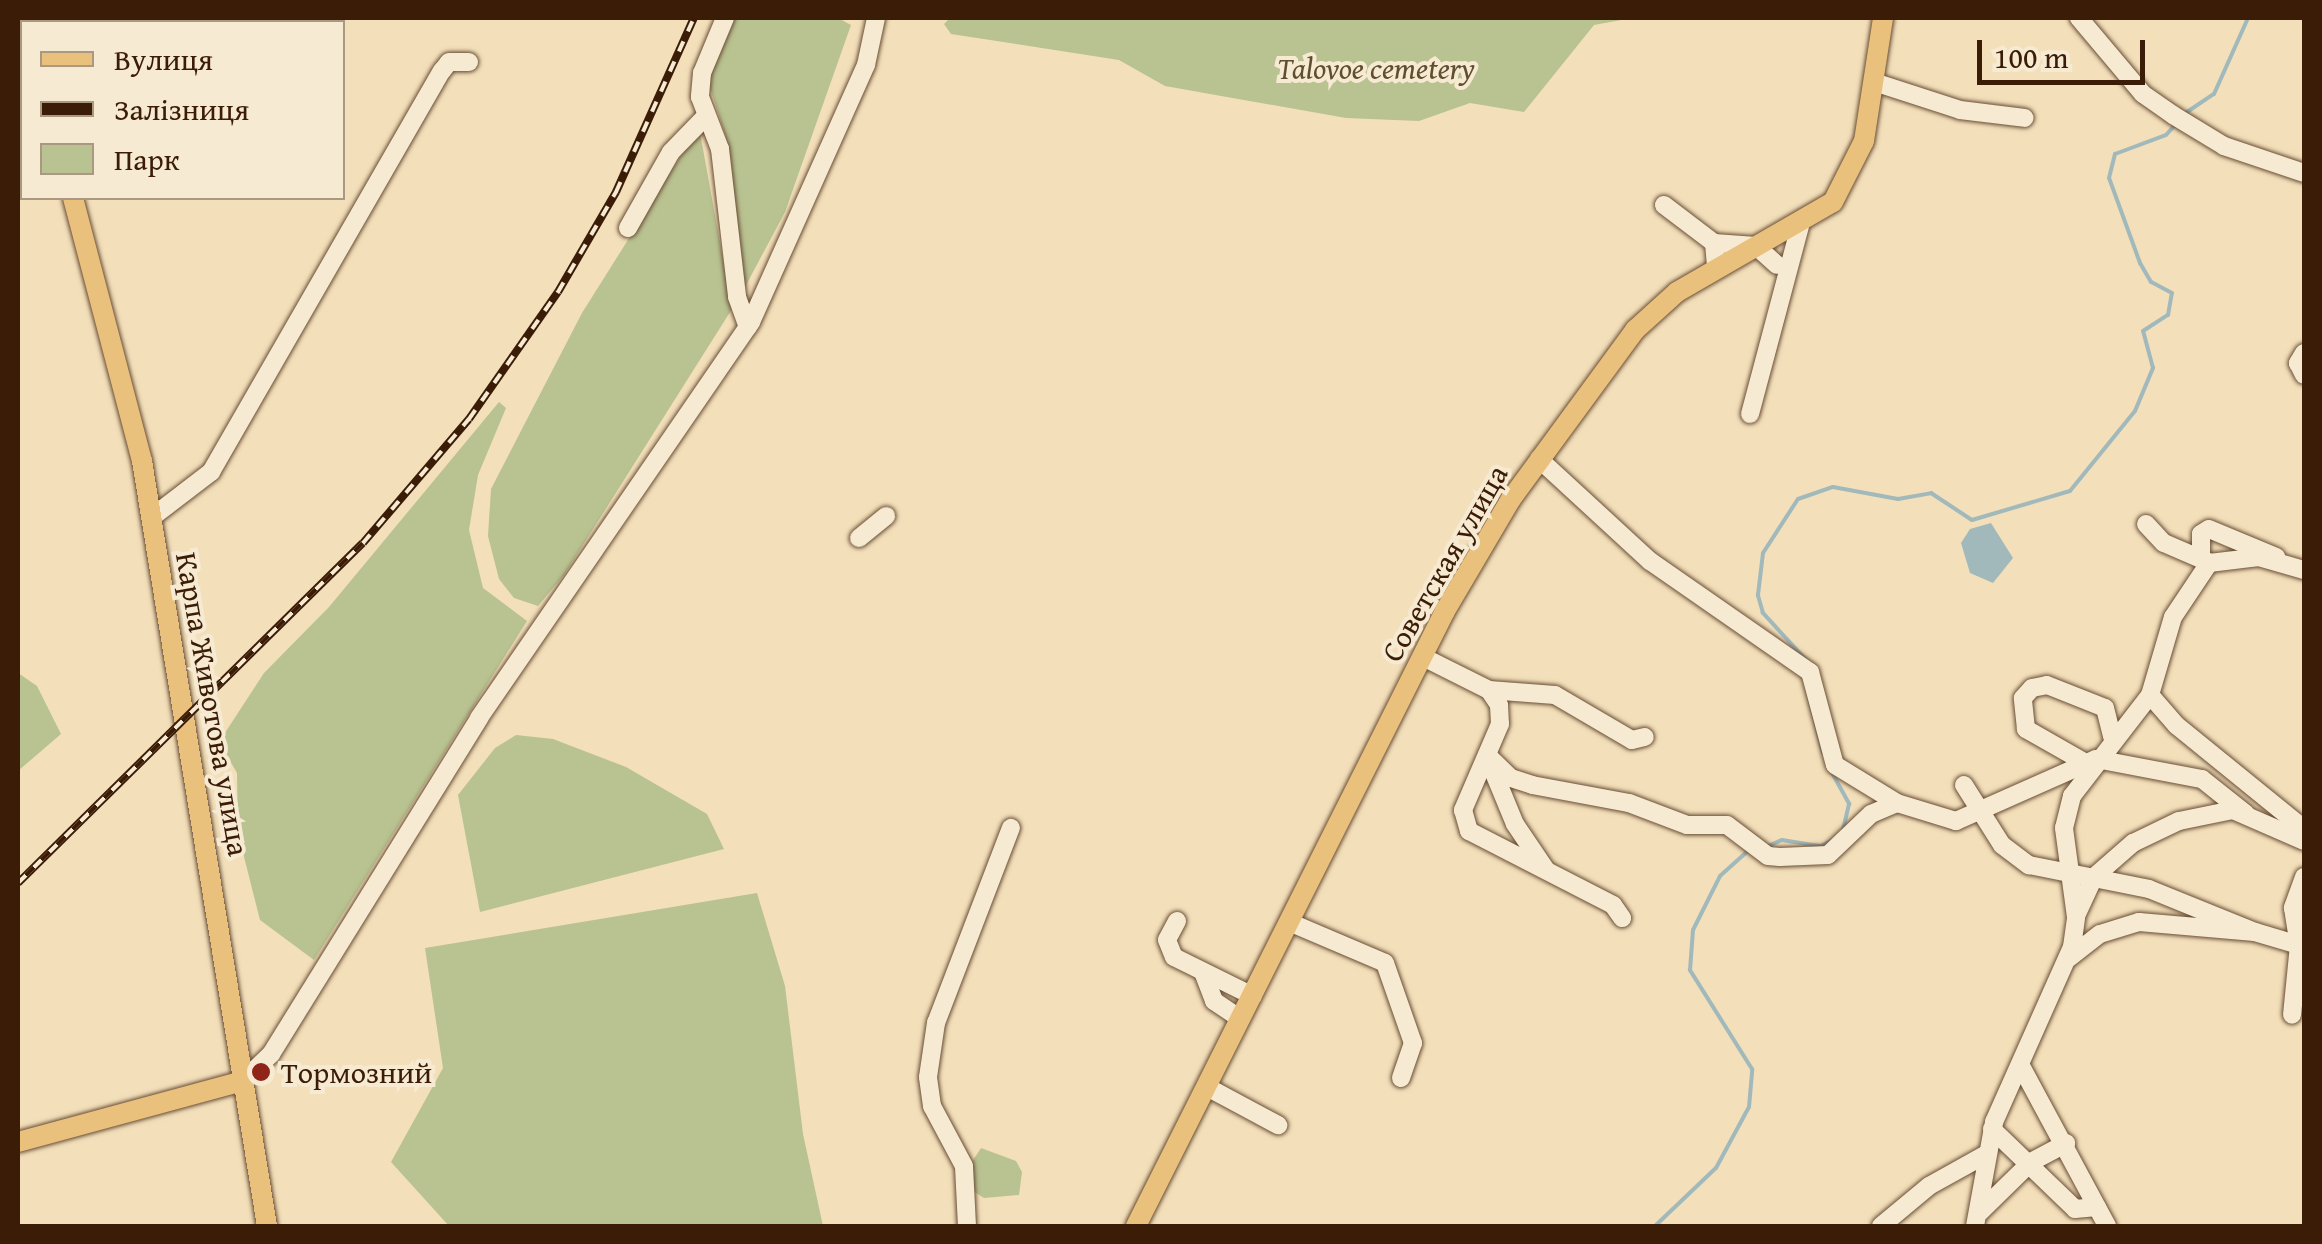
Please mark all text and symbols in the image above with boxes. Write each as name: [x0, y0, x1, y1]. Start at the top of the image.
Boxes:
legend: [20, 20, 345, 200]
scale bar: [1982, 20, 2150, 82]
text: 100 m: [1994, 35, 2068, 79]
text: Вулиця: [114, 37, 213, 81]
park label: Talovoe cemetery: [1277, 50, 1475, 86]
text: Залізниця: [114, 87, 249, 131]
text: Парк: [114, 137, 180, 181]
street label: Советская улица: [1373, 458, 1515, 668]
street label: Карпа Животова улица: [169, 550, 257, 858]
place label: Тормозний: [281, 1054, 432, 1090]
marker: Тормозний: [250, 1061, 272, 1083]

